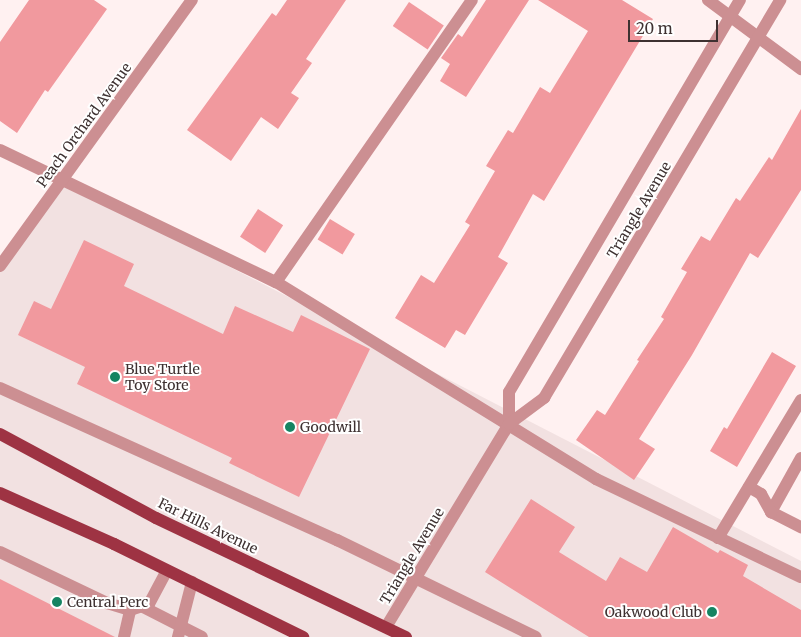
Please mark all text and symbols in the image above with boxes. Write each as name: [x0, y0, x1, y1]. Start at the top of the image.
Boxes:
scale bar: [631, 10, 721, 42]
text: 20 m: [636, 19, 673, 38]
street label: Peach Orchard Avenue: [33, 60, 135, 190]
street label: Triangle Avenue: [604, 159, 674, 261]
place label: Blue Turtle Toy Store: [125, 361, 200, 394]
marker: Blue Turtle Toy Store: [109, 371, 121, 383]
place label: Goodwill: [300, 419, 361, 435]
marker: Goodwill: [284, 421, 296, 433]
street label: Far Hills Avenue: [155, 495, 261, 557]
street label: Triangle Avenue: [377, 505, 447, 607]
place label: Central Perc: [67, 594, 148, 610]
marker: Central Perc: [51, 596, 63, 608]
place label: Oakwood Club: [605, 604, 702, 620]
marker: Oakwood Club: [706, 606, 718, 618]

